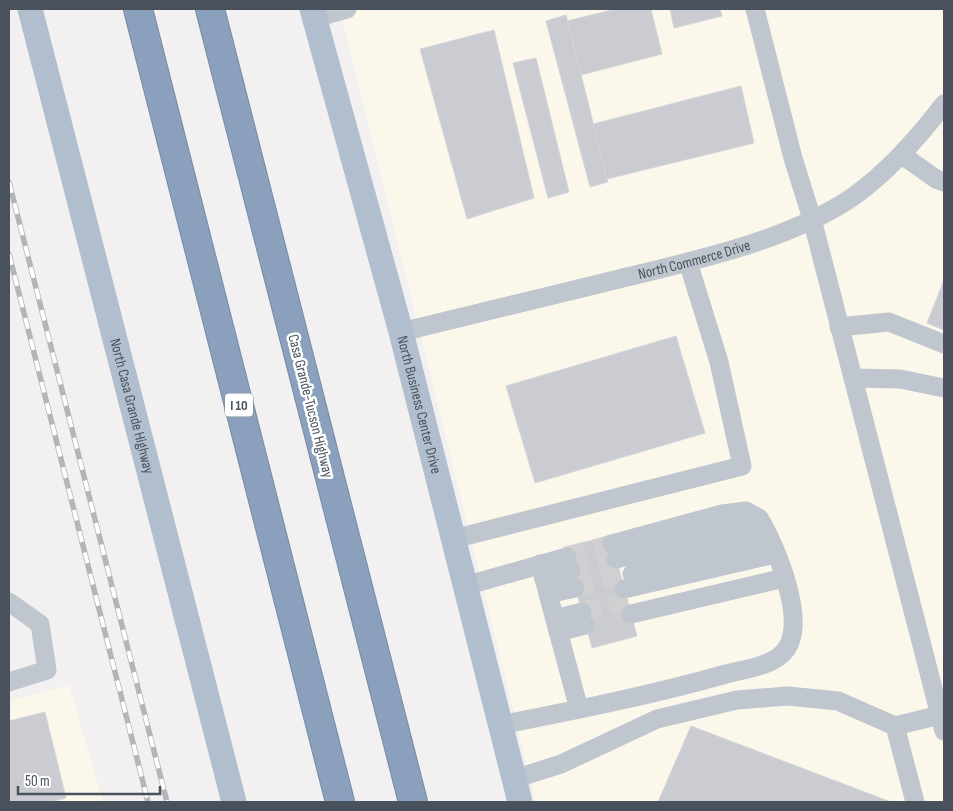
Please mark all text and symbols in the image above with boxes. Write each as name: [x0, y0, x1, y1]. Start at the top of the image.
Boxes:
street label: North Commerce Drive: [636, 236, 753, 284]
street label: Casa Grande-Tucson Highway: [283, 332, 338, 480]
street label: North Business Center Drive: [392, 334, 445, 476]
street label: North Casa Grande Highway: [105, 336, 158, 476]
road number: I 10: [225, 394, 253, 416]
scale bar: [18, 764, 160, 796]
text: 50 m: [25, 772, 50, 791]

